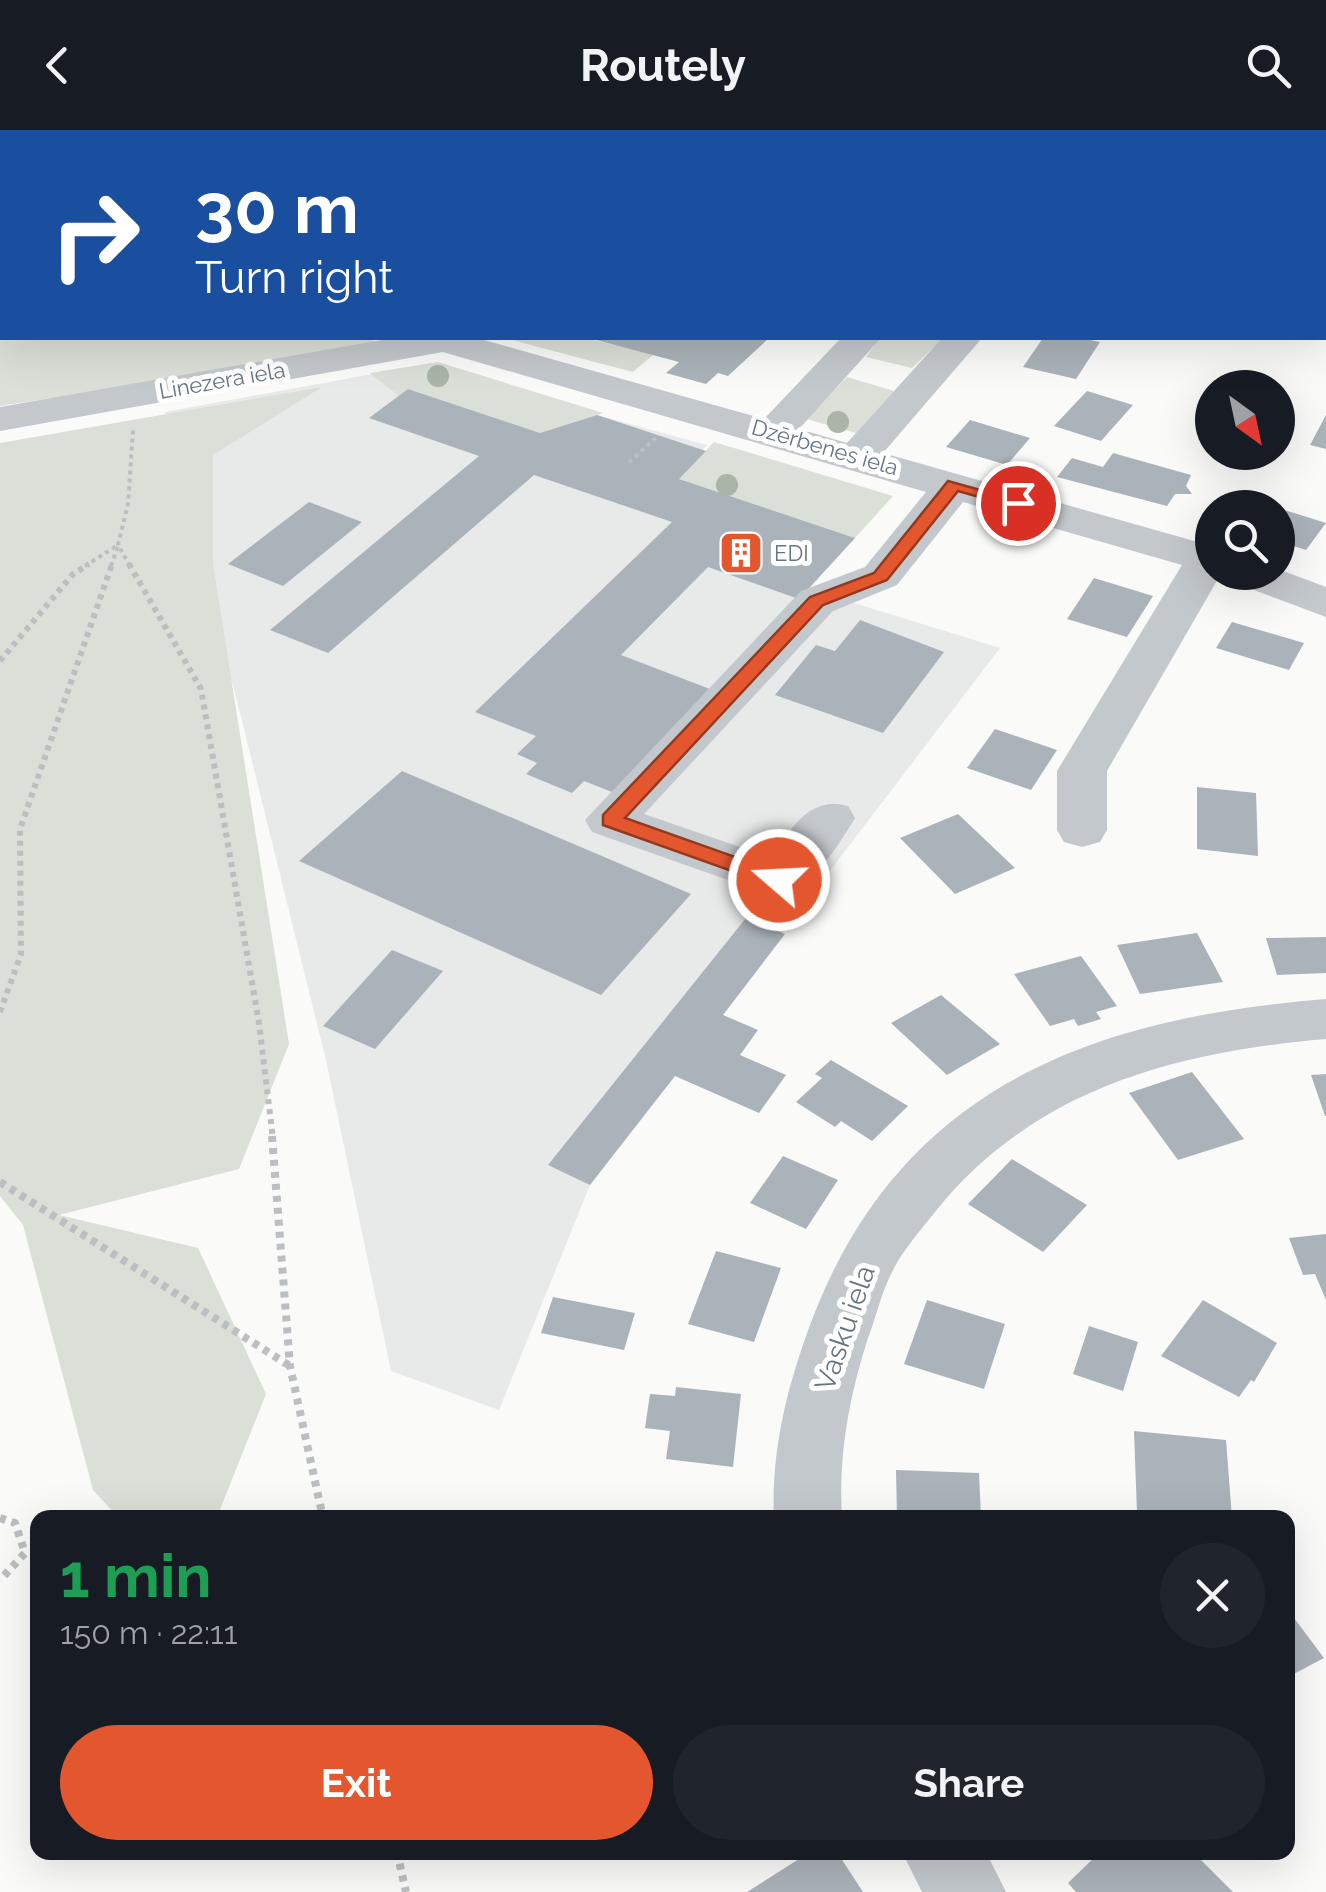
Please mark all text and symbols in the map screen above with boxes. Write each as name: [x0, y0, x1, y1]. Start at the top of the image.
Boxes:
icon: back: [30, 38, 85, 93]
icon: search: [1241, 38, 1296, 93]
text: Routely: [580, 39, 746, 92]
text: 30 m: [195, 167, 359, 249]
icon: right: [30, 170, 160, 300]
text: Turn right: [195, 251, 393, 304]
street label: Linezera iela: [157, 356, 287, 404]
north arrow: [1195, 370, 1295, 470]
map controls: [1195, 370, 1295, 590]
street label: Dzērbenes iela: [749, 414, 901, 480]
pin: [976, 461, 1061, 546]
icon: arrive: [991, 476, 1046, 531]
button: search: [1195, 490, 1295, 590]
building icon: EDI: [718, 530, 764, 576]
place label: EDI: [774, 540, 809, 566]
position arrow: [727, 828, 831, 932]
street label: Vasku iela: [808, 1261, 882, 1395]
text: 1 min: [60, 1541, 211, 1611]
button: close: [1160, 1543, 1265, 1648]
text: 150 m · 22:11: [60, 1614, 237, 1651]
button: Exit: [60, 1725, 653, 1840]
button: Share: [673, 1725, 1265, 1840]

